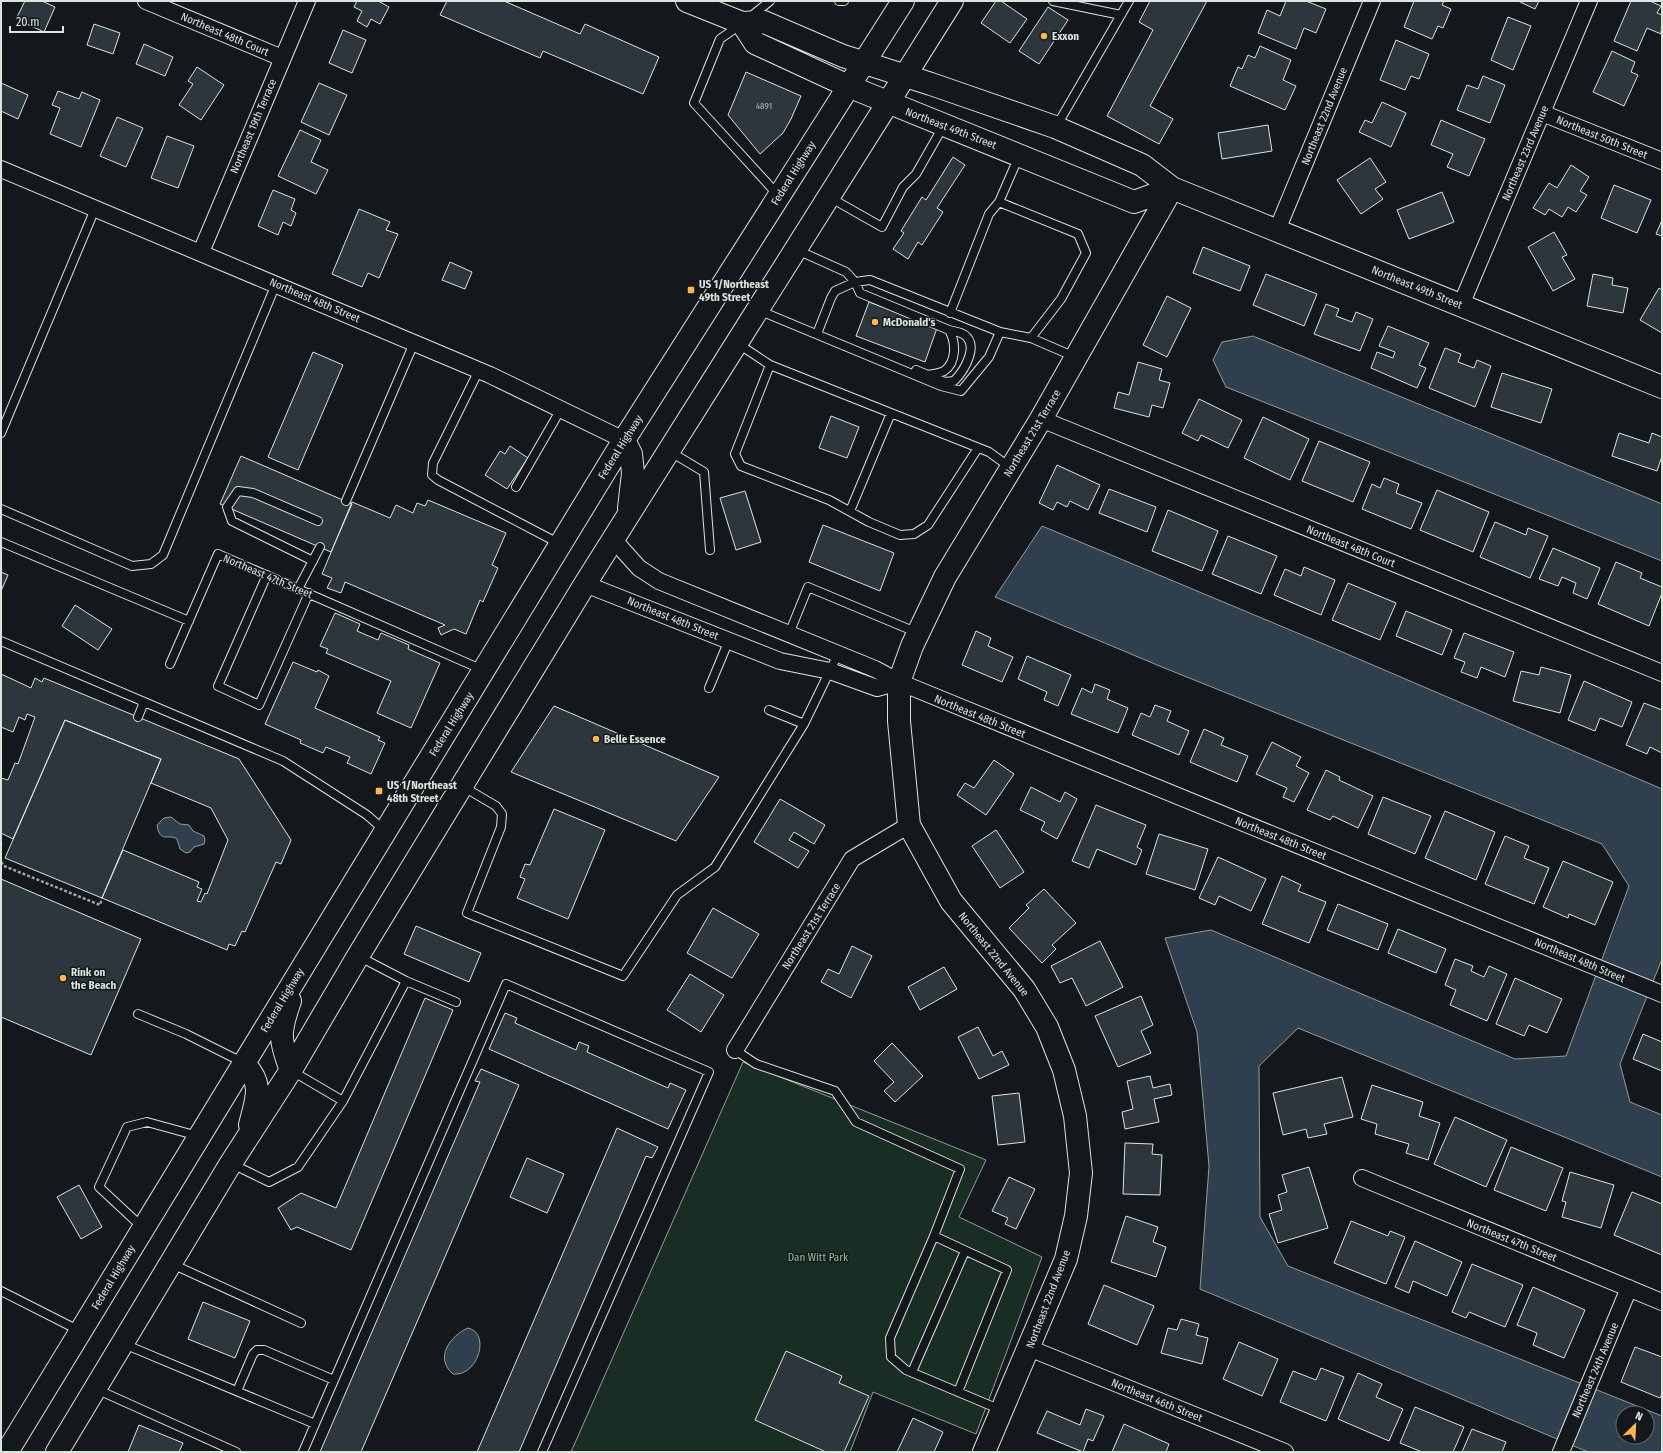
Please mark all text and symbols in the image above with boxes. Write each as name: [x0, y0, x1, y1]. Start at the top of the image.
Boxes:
scale bar: [10, 8, 63, 34]
street label: Northeast 48th Court: [179, 10, 271, 59]
text: 20 m: [16, 15, 40, 29]
place label: Exxon: [1052, 30, 1079, 43]
marker: Exxon: [1039, 31, 1049, 41]
street label: Northeast 22nd Avenue: [1299, 65, 1350, 167]
street label: Northeast 19th Terrace: [228, 77, 279, 175]
house number: 4891: [756, 101, 772, 111]
street label: Northeast 23rd Avenue: [1500, 104, 1551, 203]
street label: Northeast 49th Street: [903, 105, 999, 152]
street label: Northeast 50th Street: [1554, 113, 1650, 162]
street label: Federal Highway: [769, 139, 818, 208]
street label: Northeast 49th Street: [1370, 263, 1464, 312]
street label: Northeast 48th Street: [268, 276, 362, 326]
place label: US 1/Northeast 49th Street: [699, 278, 769, 304]
marker: US 1/Northeast 49th Street: [686, 285, 696, 295]
place label: McDonald's: [883, 316, 936, 329]
marker: McDonald's: [870, 317, 880, 327]
street label: Northeast 21st Terrace: [1001, 387, 1064, 479]
street label: Federal Highway: [596, 413, 645, 482]
street label: Northeast 48th Court: [1305, 523, 1397, 570]
street label: Northeast 47th Street: [221, 552, 315, 601]
street label: Northeast 48th Street: [625, 594, 721, 643]
street label: Federal Highway: [427, 690, 476, 759]
street label: Northeast 48th Street: [932, 692, 1028, 741]
place label: Belle Essence: [604, 733, 666, 746]
marker: Belle Essence: [591, 734, 601, 744]
place label: US 1/Northeast 48th Street: [387, 779, 457, 805]
marker: US 1/Northeast 48th Street: [374, 786, 384, 796]
street label: Northeast 48th Street: [1233, 814, 1329, 863]
street label: Northeast 21st Terrace: [780, 881, 843, 972]
street label: Northeast 22nd Avenue: [956, 910, 1031, 999]
street label: Northeast 48th Street: [1533, 936, 1627, 986]
place label: Rink on the Beach: [71, 966, 116, 992]
street label: Federal Highway: [258, 966, 307, 1035]
marker: Rink on the Beach: [58, 973, 68, 983]
street label: Northeast 47th Street: [1465, 1216, 1559, 1265]
street label: Federal Highway: [89, 1243, 138, 1312]
street label: Northeast 22nd Avenue: [1024, 1248, 1073, 1350]
park label: Dan Witt Park: [788, 1251, 849, 1264]
street label: Northeast 24th Avenue: [1570, 1321, 1621, 1420]
street label: Northeast 46th Street: [1109, 1376, 1205, 1425]
north arrow: [1615, 1405, 1655, 1445]
text: N: [1633, 1409, 1645, 1424]

